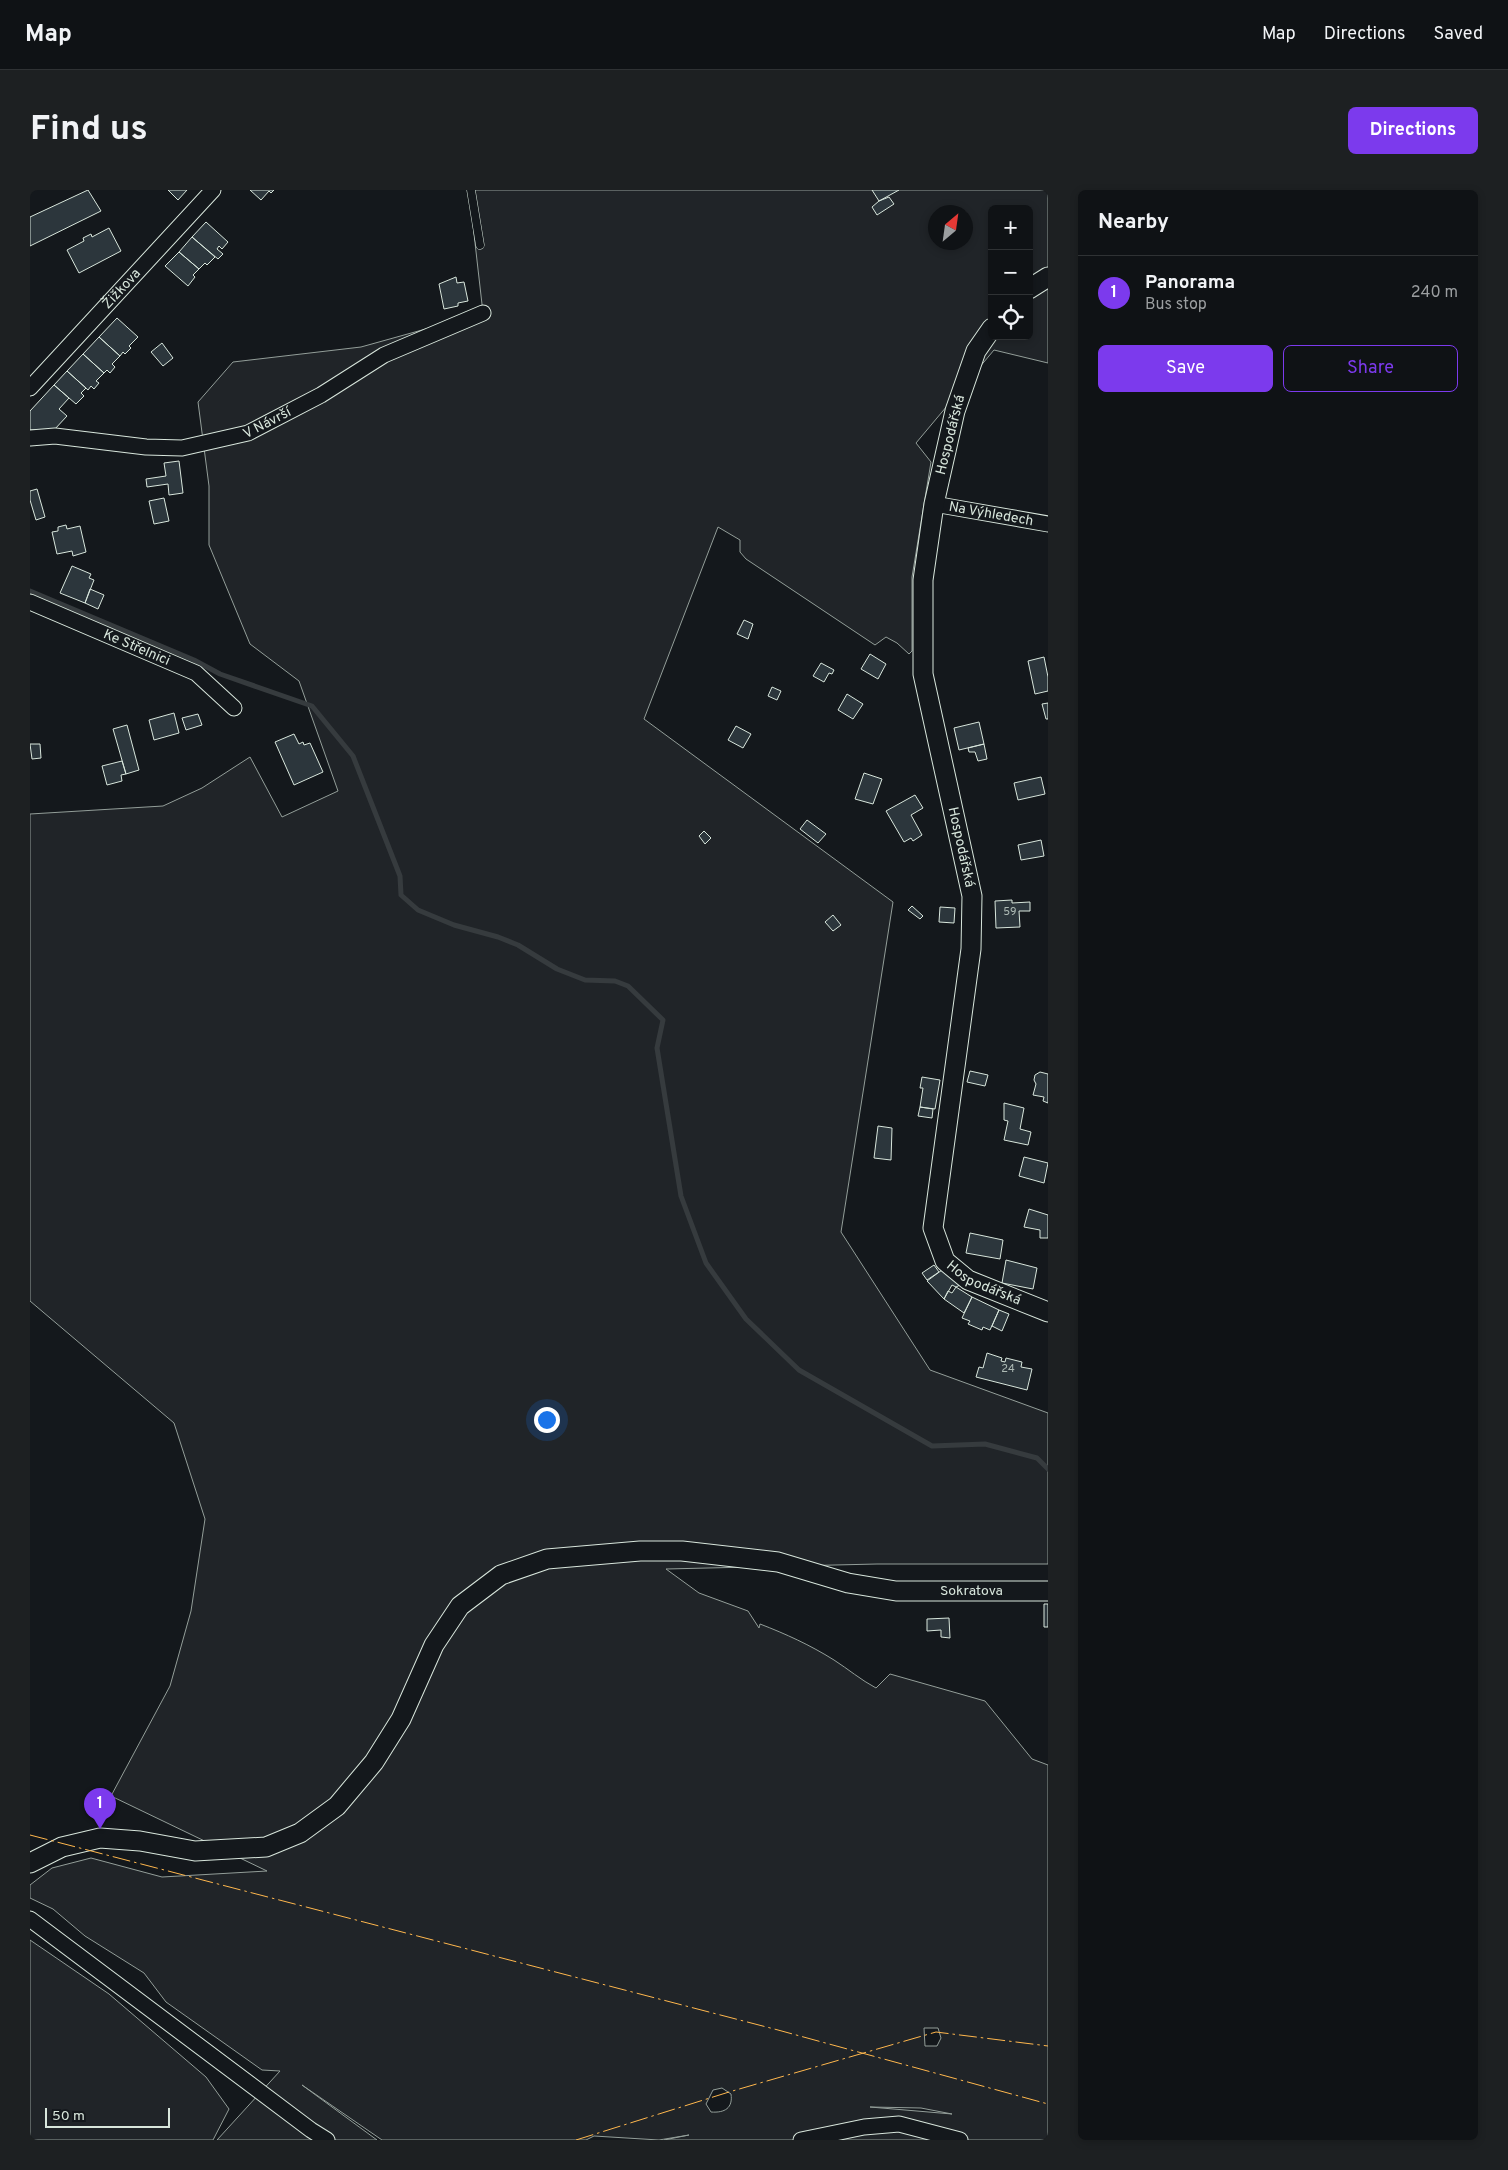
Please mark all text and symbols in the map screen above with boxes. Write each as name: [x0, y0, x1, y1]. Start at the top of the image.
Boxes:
text: Map: [25, 20, 72, 50]
text: Map: [1262, 23, 1296, 46]
text: Directions: [1324, 23, 1406, 46]
text: Saved: [1434, 23, 1483, 46]
button: Directions: [1348, 107, 1478, 154]
text: Find us: [30, 108, 148, 152]
north arrow: [928, 205, 973, 250]
map controls: [988, 205, 1033, 340]
button: +: [988, 205, 1033, 250]
text: Nearby: [1098, 209, 1169, 236]
button: −: [988, 250, 1033, 295]
street label: Žižkova: [98, 265, 144, 313]
text: Panorama: [1145, 271, 1235, 295]
text: 1: [1111, 283, 1117, 303]
text: 240 m: [1411, 283, 1458, 303]
button: locate: [988, 295, 1033, 340]
text: Bus stop: [1145, 295, 1207, 315]
button: Save: [1098, 345, 1273, 392]
button: Share: [1283, 345, 1458, 392]
street label: Hospodářská: [933, 393, 969, 477]
street label: V Návrší: [240, 403, 295, 443]
street label: Na Výhledech: [948, 498, 1035, 530]
street label: Ke Střelnici: [101, 626, 173, 669]
street label: Hospodářská: [944, 805, 978, 889]
house number: 59: [1003, 905, 1017, 919]
street label: Hospodářská: [943, 1257, 1024, 1309]
house number: 24: [1001, 1362, 1015, 1376]
your location: [534, 1407, 560, 1433]
street label: Sokratova: [940, 1583, 1003, 1600]
pin: 1: [84, 1788, 116, 1829]
scale bar: [45, 2105, 170, 2128]
text: 50 m: [52, 2108, 85, 2125]

